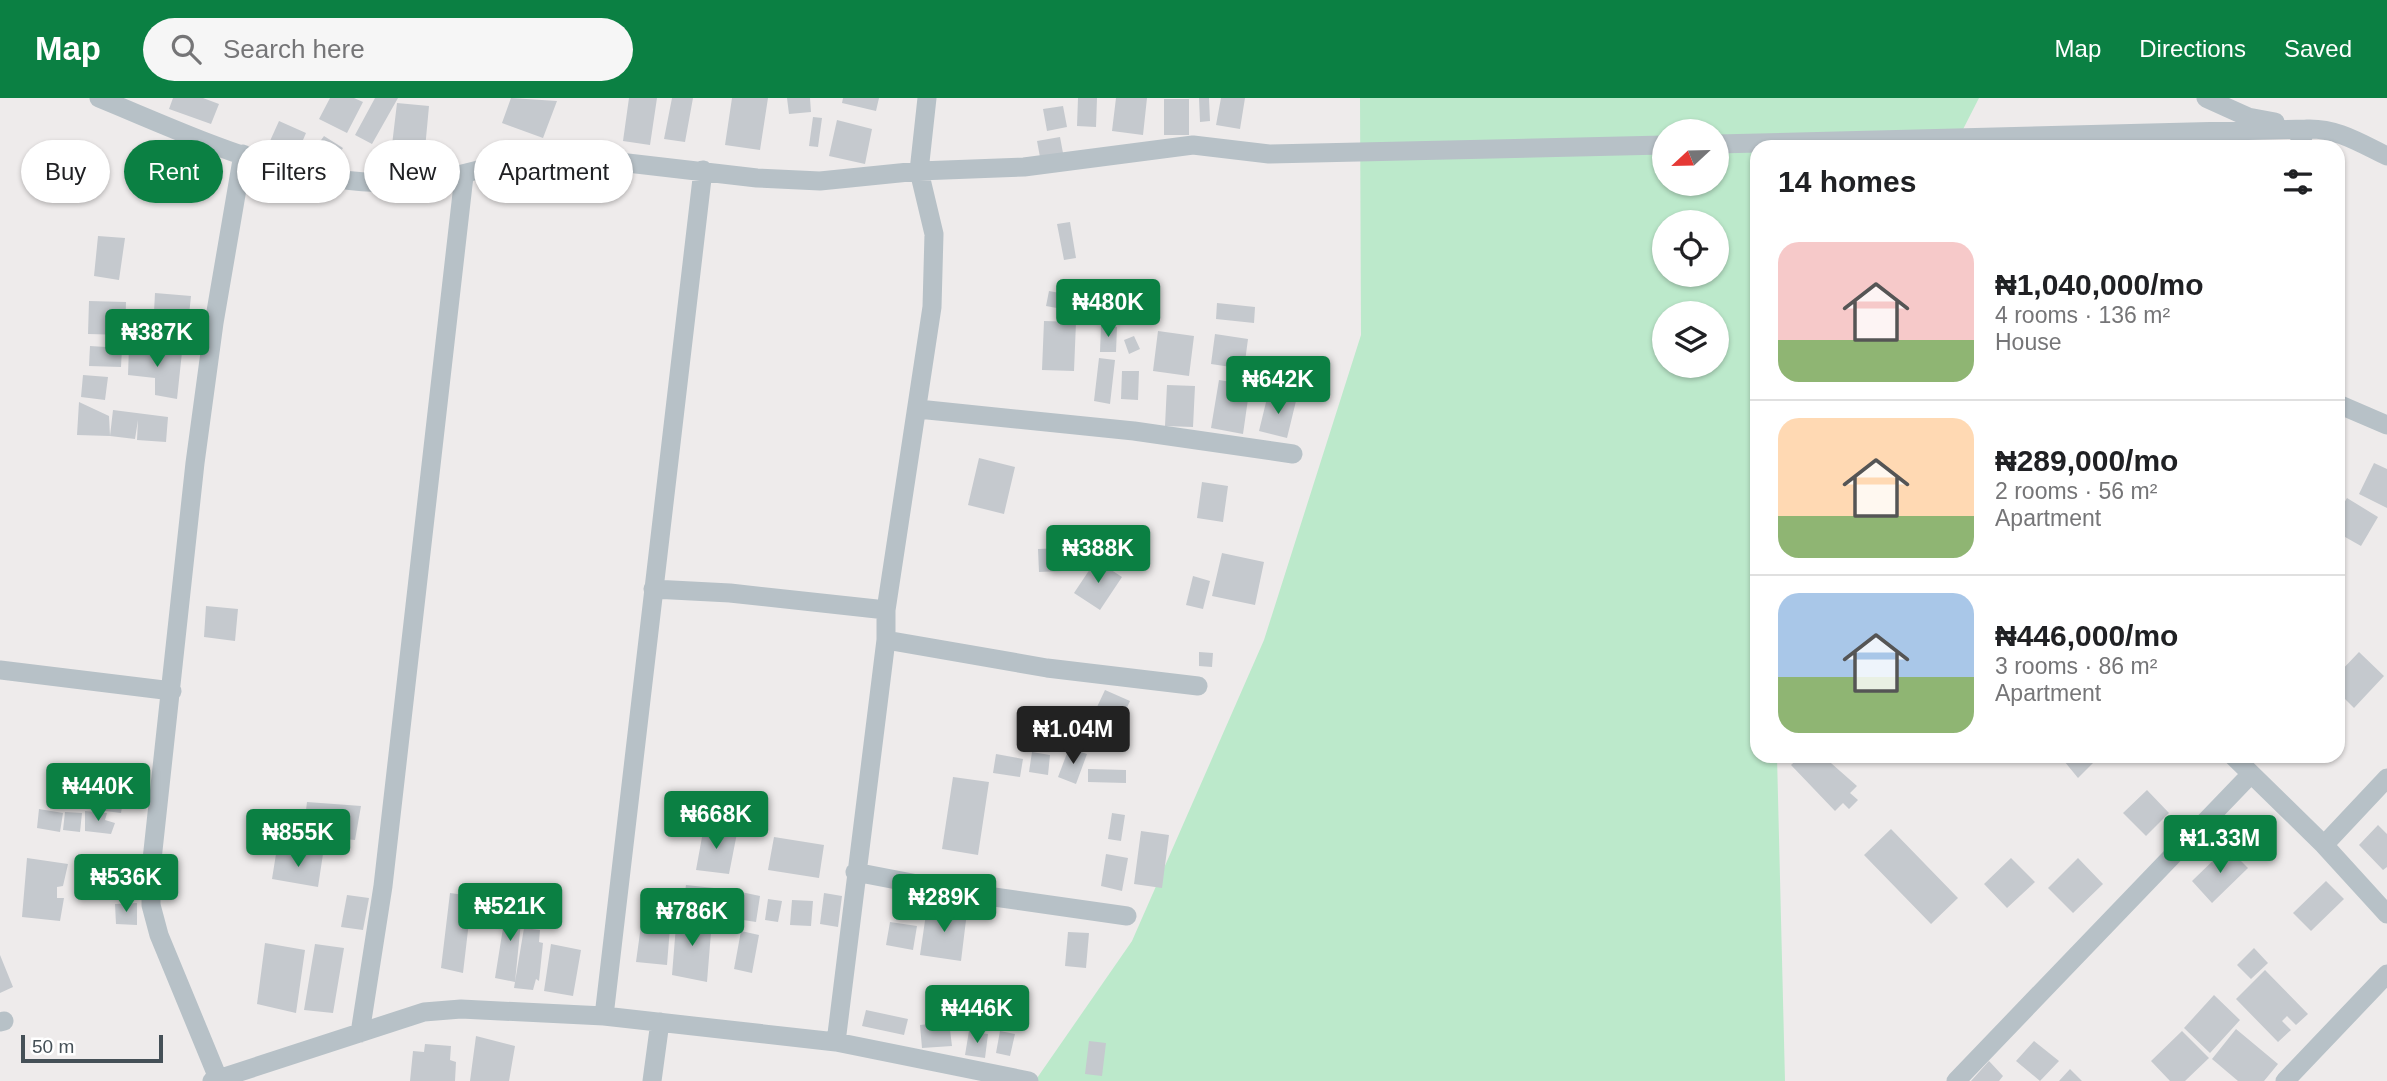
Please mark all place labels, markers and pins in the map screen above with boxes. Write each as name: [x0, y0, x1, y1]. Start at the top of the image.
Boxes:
pin: ₦480K: [1059, 280, 1157, 339]
pin: ₦387K: [108, 310, 206, 369]
pin: ₦642K: [1229, 356, 1327, 416]
pin: ₦388K: [1049, 526, 1147, 585]
pin: ₦1.04M: [1016, 706, 1130, 766]
pin: ₦440K: [49, 764, 147, 823]
pin: ₦668K: [667, 792, 765, 851]
pin: ₦855K: [249, 810, 347, 869]
pin: ₦1.33M: [2163, 816, 2277, 875]
pin: ₦536K: [77, 854, 175, 914]
pin: ₦289K: [895, 874, 993, 934]
pin: ₦521K: [461, 884, 559, 943]
pin: ₦786K: [643, 888, 741, 948]
pin: ₦446K: [928, 986, 1026, 1045]

